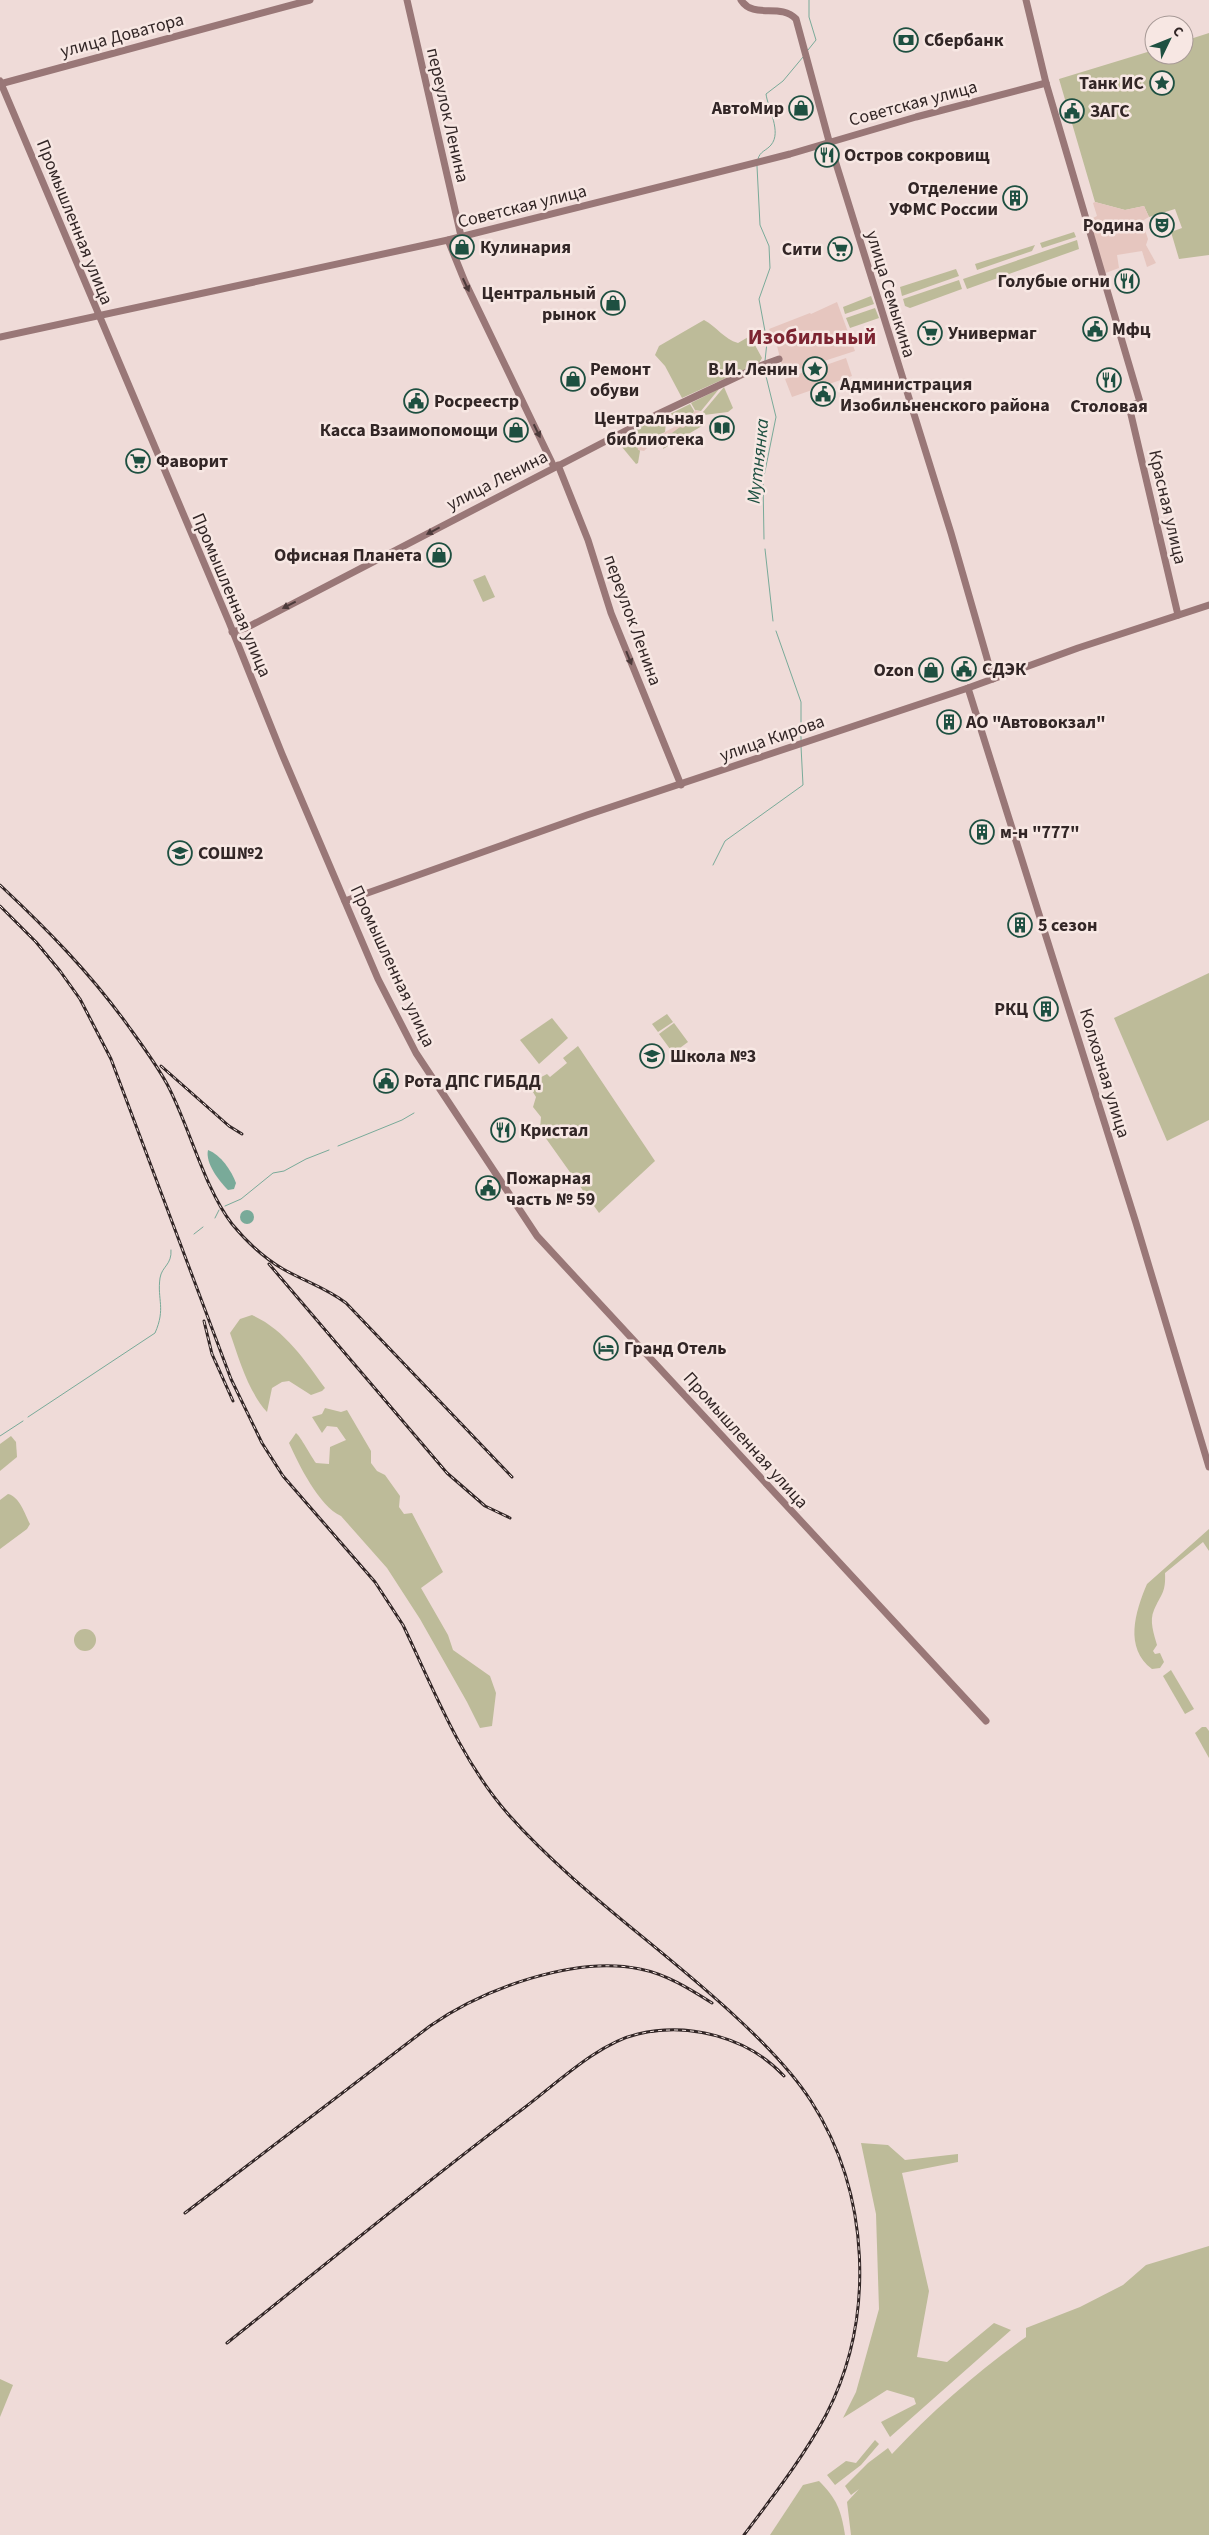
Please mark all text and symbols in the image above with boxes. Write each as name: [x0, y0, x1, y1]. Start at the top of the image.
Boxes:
street label: улица Доватора: [58, 7, 187, 64]
north arrow: [1144, 15, 1194, 65]
text: С: [1168, 22, 1188, 42]
bank icon: Сбербанк: [893, 27, 919, 53]
place label: Сбербанк: [924, 28, 1004, 53]
street label: переулок Ленина: [420, 45, 475, 185]
place icon: Танк ИС: [1149, 70, 1175, 96]
place label: Танк ИС: [1079, 71, 1145, 96]
street label: Советская улица: [846, 74, 980, 133]
shop icon: АвтоМир: [788, 95, 814, 121]
place label: АвтоМир: [711, 96, 784, 121]
public building icon: ЗАГС: [1059, 98, 1085, 124]
place label: ЗАГС: [1090, 99, 1130, 124]
street label: Промышленная улица: [30, 136, 119, 309]
restaurant icon: Остров сокровищ: [814, 142, 840, 168]
place label: Остров сокровищ: [844, 143, 990, 168]
place label: Отделение УФМС России: [889, 176, 998, 222]
street label: Советская улица: [455, 178, 589, 235]
building icon: Отделение УФМС России: [1002, 185, 1028, 211]
theatre icon: Родина: [1149, 212, 1175, 238]
place label: Родина: [1083, 213, 1144, 238]
street label: улица Семыкина: [859, 227, 922, 361]
shop icon: Кулинария: [449, 234, 475, 260]
place label: Кулинария: [480, 235, 571, 260]
supermarket icon: Сити: [827, 236, 853, 262]
place label: Сити: [782, 237, 822, 262]
restaurant icon: Голубые огни: [1114, 268, 1140, 294]
place label: Голубые огни: [997, 269, 1110, 294]
one-way arrow: [463, 278, 471, 292]
place label: Центральный рынок: [482, 281, 596, 327]
shop icon: Центральный рынок: [600, 290, 626, 316]
public building icon: Мфц: [1082, 316, 1108, 342]
place label: Мфц: [1112, 317, 1151, 342]
supermarket icon: Универмаг: [917, 320, 943, 346]
district label: Изобильный: [748, 321, 876, 353]
place label: Универмаг: [948, 321, 1037, 346]
place icon: В.И. Ленин: [802, 356, 828, 382]
place label: Ремонт обуви: [590, 357, 651, 403]
place label: В.И. Ленин: [708, 357, 798, 382]
shop icon: Ремонт обуви: [560, 366, 586, 392]
restaurant icon: Столовая: [1096, 367, 1122, 393]
place label: Администрация Изобильненского района: [839, 372, 1050, 418]
public building icon: Администрация Изобильненского района: [810, 381, 836, 407]
public building icon: Росреестр: [403, 388, 429, 414]
place label: Росреестр: [434, 389, 519, 414]
place label: Столовая: [1070, 394, 1148, 419]
place label: Центральная библиотека: [594, 406, 704, 452]
library icon: Центральная библиотека: [709, 415, 735, 441]
shop icon: Касса Взаимопомощи: [503, 417, 529, 443]
water label: Мутнянка: [741, 417, 776, 505]
place label: Касса Взаимопомощи: [320, 418, 498, 443]
one-way arrow: [533, 424, 541, 438]
street label: улица Ленина: [442, 444, 552, 517]
street label: Красная улица: [1142, 447, 1193, 567]
supermarket icon: Фаворит: [125, 448, 151, 474]
place label: Фаворит: [156, 449, 228, 474]
street label: Промышленная улица: [186, 509, 277, 681]
one-way arrow: [426, 526, 440, 535]
shop icon: Офисная Планета: [426, 542, 452, 568]
place label: Офисная Планета: [274, 543, 422, 568]
street label: переулок Ленина: [597, 551, 668, 689]
one-way arrow: [281, 601, 296, 609]
one-way arrow: [625, 651, 633, 665]
public building icon: СДЭК: [951, 656, 977, 682]
shop icon: Ozon: [918, 657, 944, 683]
place label: СДЭК: [982, 657, 1027, 682]
place label: Ozon: [874, 658, 914, 683]
street label: улица Кирова: [716, 709, 828, 768]
building icon: АО "Автовокзал": [936, 709, 962, 735]
place label: АО "Автовокзал": [965, 710, 1106, 735]
building icon: м-н "777": [969, 819, 995, 845]
place label: м-н "777": [1000, 820, 1080, 845]
school or university icon: СОШ№2: [167, 840, 193, 866]
place label: СОШ№2: [198, 841, 264, 866]
street label: Промышленная улица: [344, 881, 441, 1051]
building icon: 5 сезон: [1007, 912, 1033, 938]
place label: 5 сезон: [1038, 913, 1097, 938]
building icon: РКЦ: [1033, 996, 1059, 1022]
place label: РКЦ: [994, 997, 1028, 1022]
street label: Колхозная улица: [1073, 1005, 1136, 1141]
school or university icon: Школа №3: [639, 1043, 665, 1069]
place label: Школа №3: [670, 1044, 756, 1069]
public building icon: Рота ДПС ГИБДД: [373, 1068, 399, 1094]
place label: Рота ДПС ГИБДД: [404, 1069, 541, 1094]
restaurant icon: Кристал: [490, 1117, 516, 1143]
place label: Кристал: [520, 1118, 588, 1143]
place label: Пожарная часть № 59: [506, 1166, 595, 1212]
public building icon: Пожарная часть № 59: [475, 1175, 501, 1201]
hotel icon: Гранд Отель: [593, 1335, 619, 1361]
place label: Гранд Отель: [624, 1336, 727, 1361]
street label: Промышленная улица: [677, 1366, 814, 1514]

